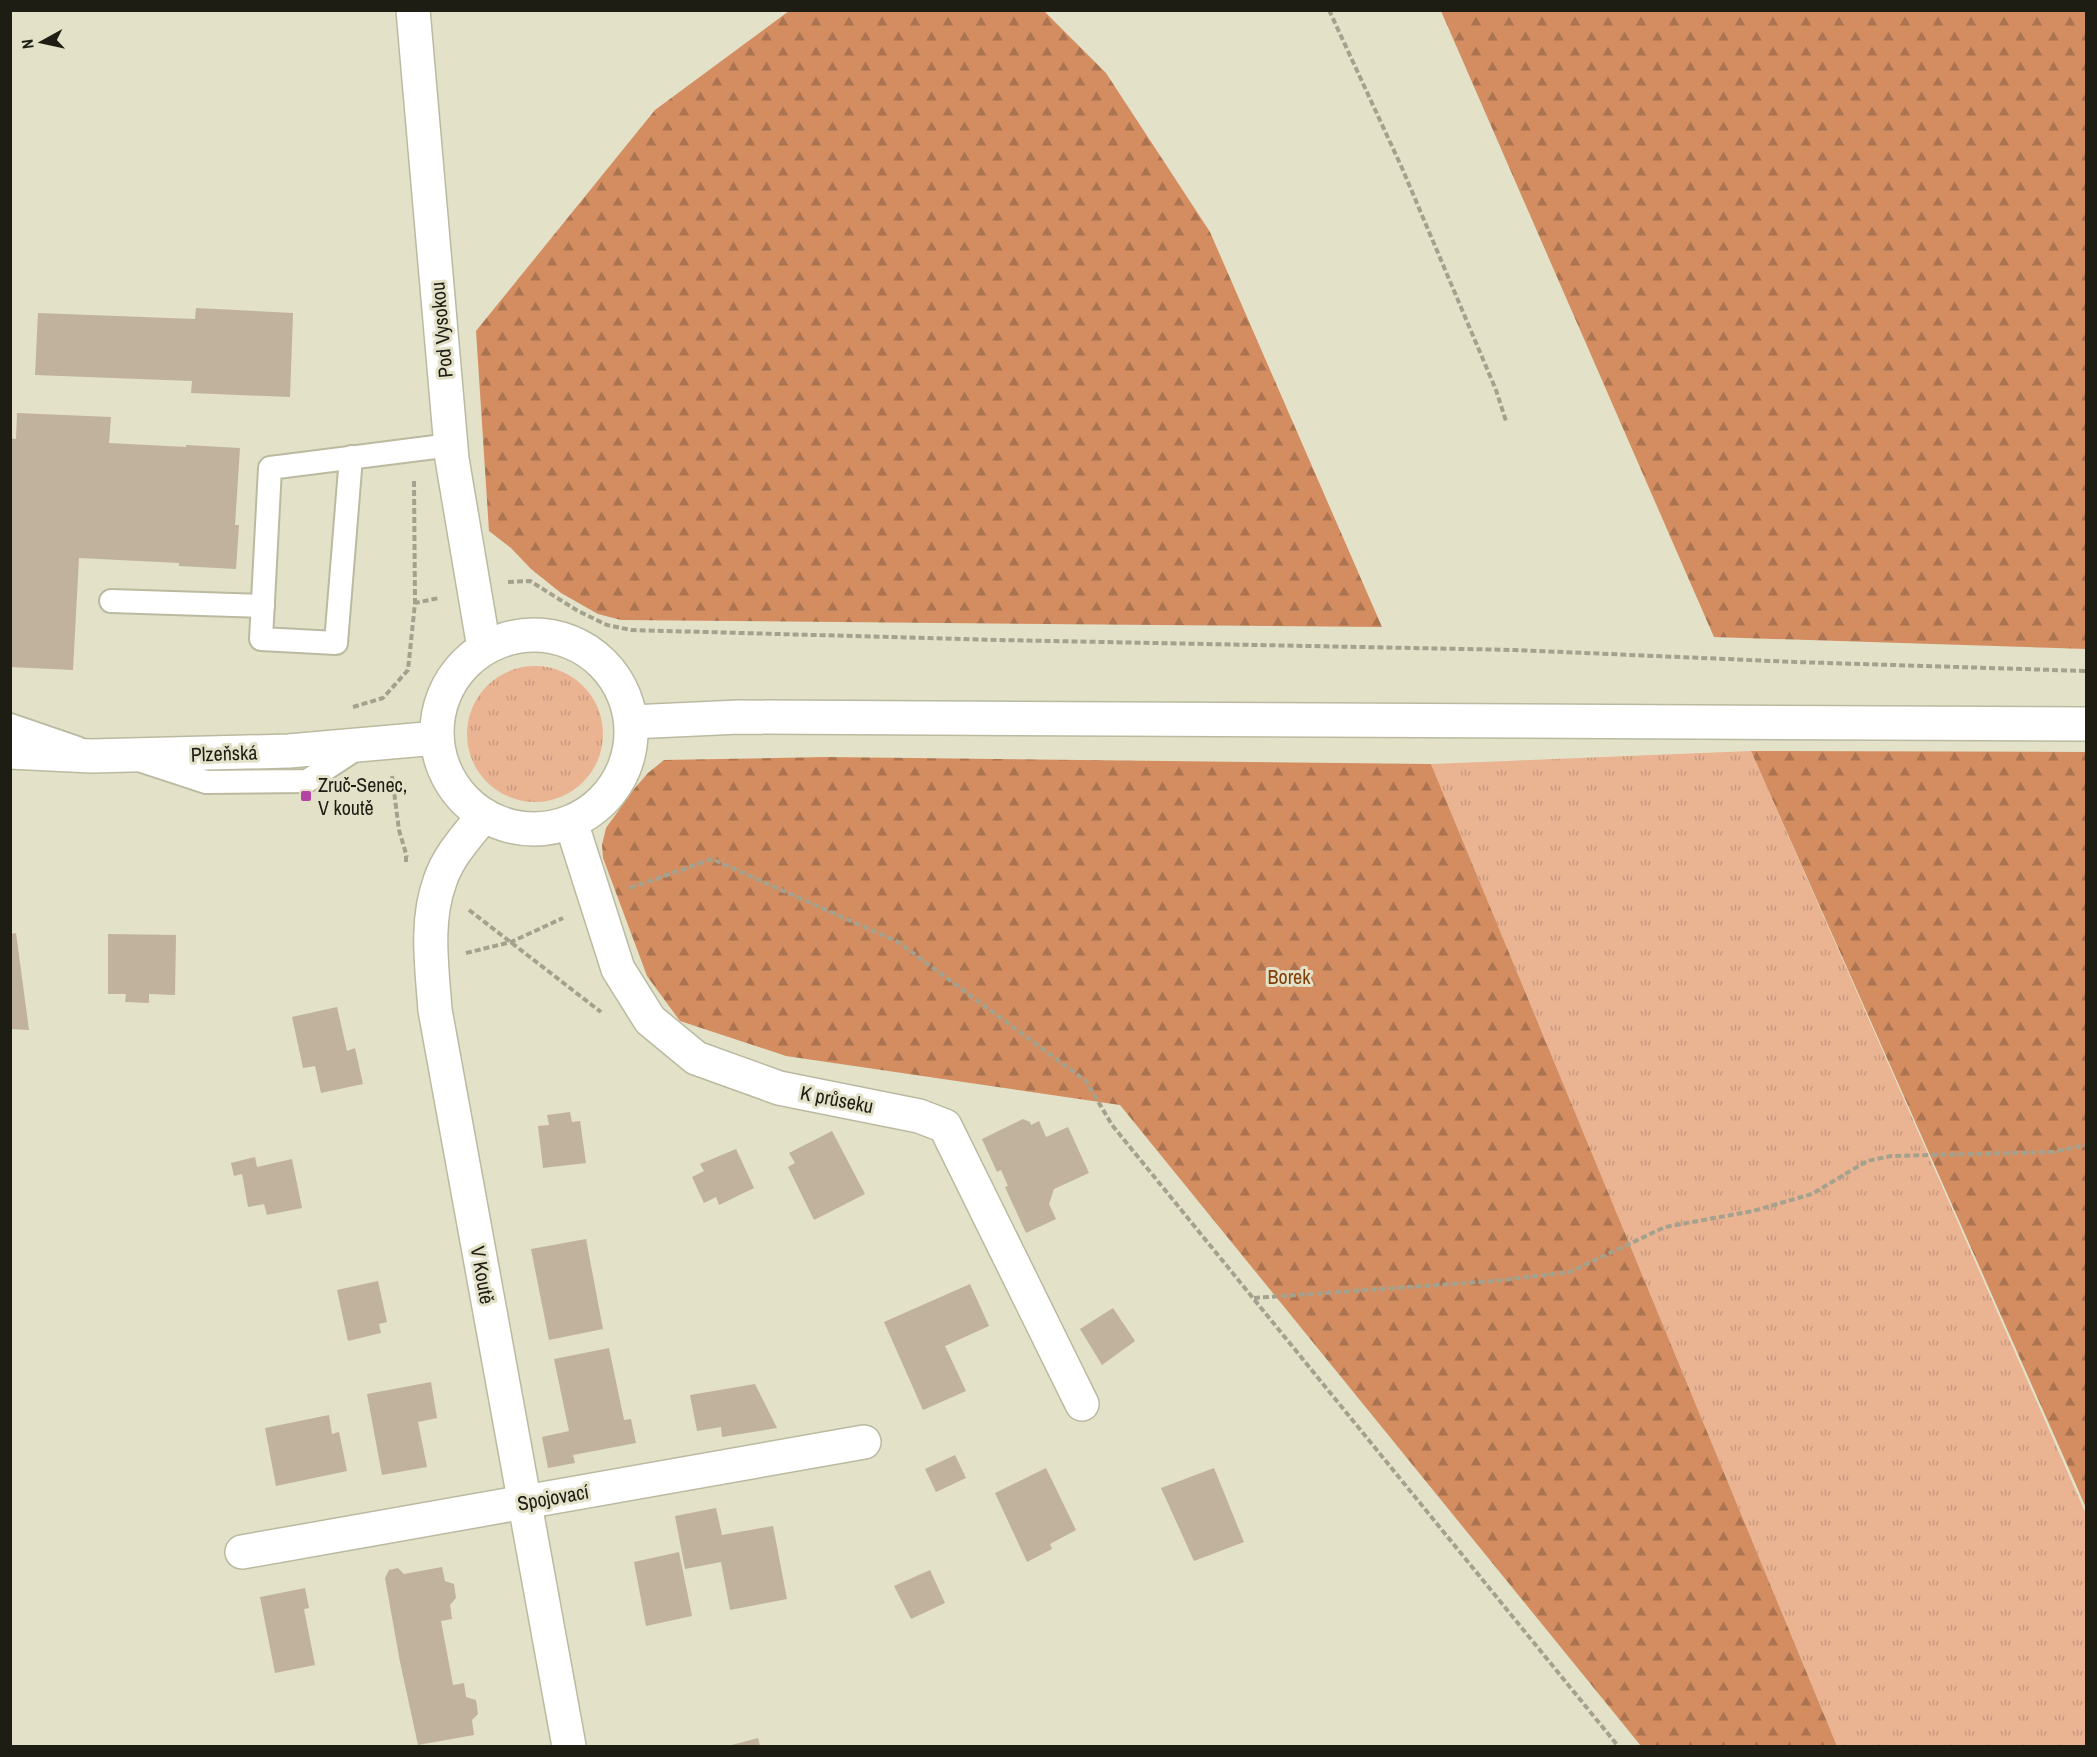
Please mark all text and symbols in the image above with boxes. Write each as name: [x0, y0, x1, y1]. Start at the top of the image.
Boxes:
north arrow: [12, 12, 72, 72]
text: N: [16, 38, 39, 50]
street label: Pod Vysokou: [423, 281, 459, 379]
street label: Plzeňská: [190, 738, 258, 768]
place label: Zruč-Senec, V koutě: [318, 771, 407, 821]
marker: Zruč-Senec, V koutě: [299, 789, 313, 803]
park label: Borek: [1268, 963, 1311, 990]
street label: K průseku: [798, 1079, 876, 1119]
street label: V Koutě: [465, 1244, 501, 1306]
street label: Spojovací: [515, 1477, 591, 1517]

